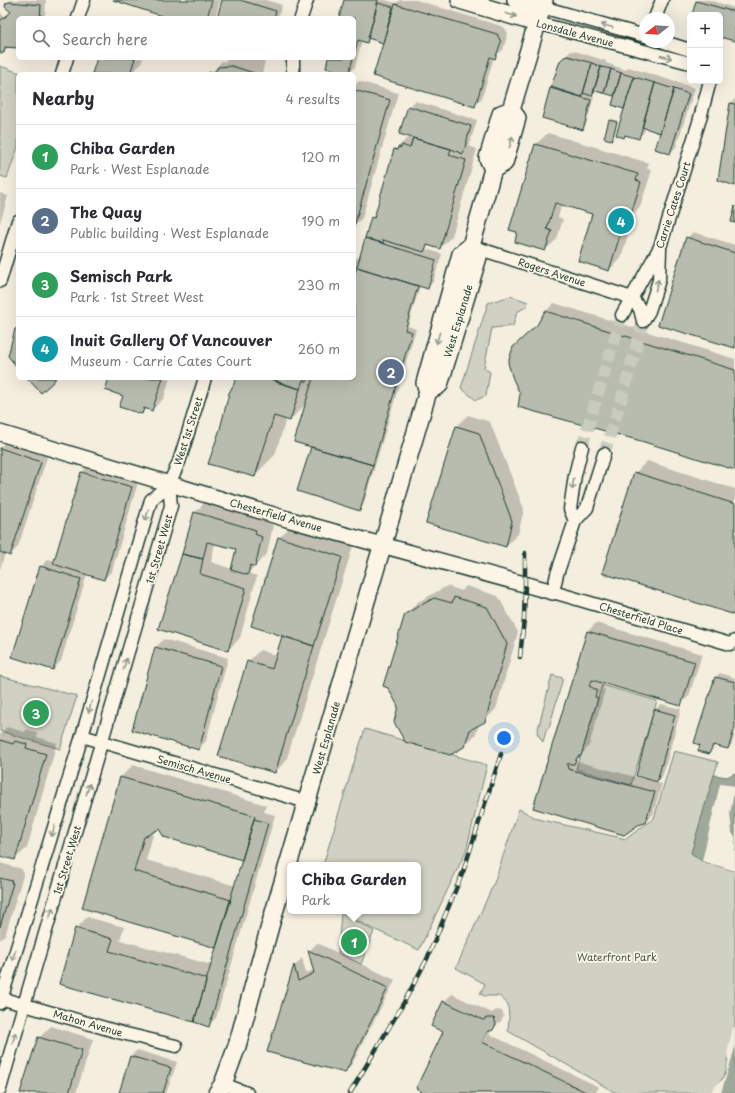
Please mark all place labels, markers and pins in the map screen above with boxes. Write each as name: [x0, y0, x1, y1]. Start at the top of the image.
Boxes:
pin: 4: [608, 206, 634, 236]
pin: 2: [378, 357, 404, 387]
pin: 3: [23, 698, 49, 728]
pin: 1: [341, 927, 367, 957]

